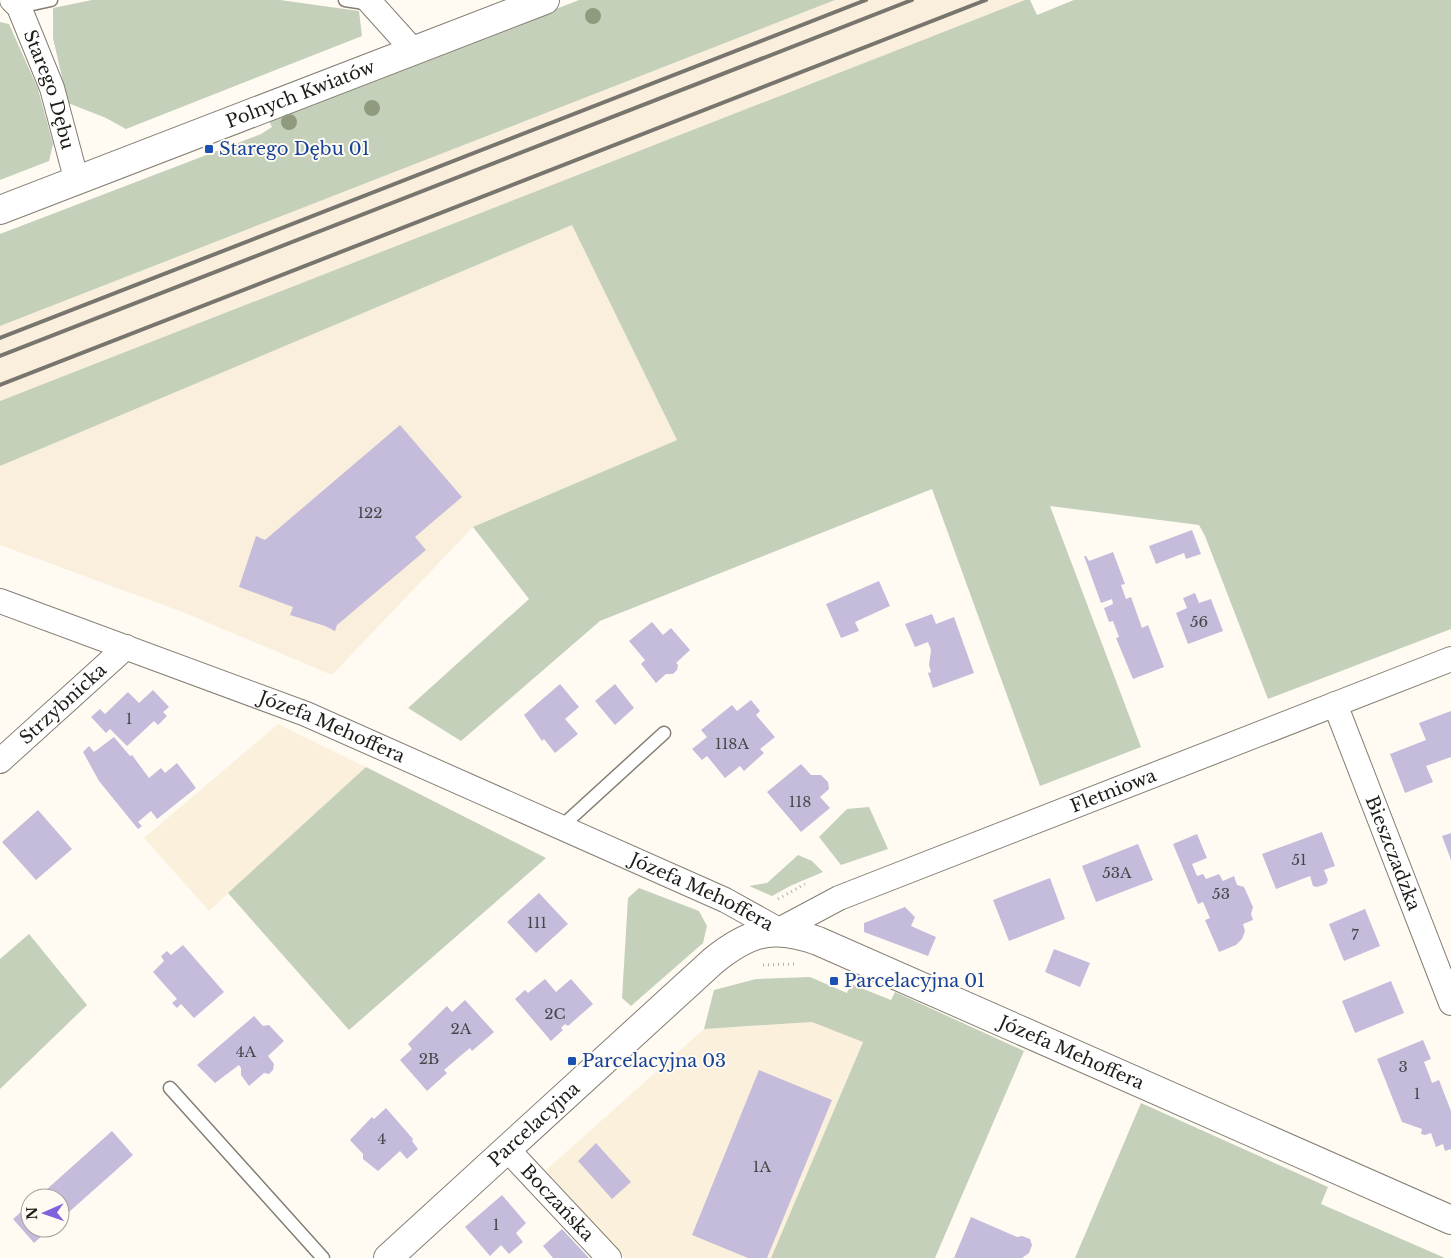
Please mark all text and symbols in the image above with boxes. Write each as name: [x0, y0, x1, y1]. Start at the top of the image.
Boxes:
street label: Starego Dębu: [19, 27, 79, 152]
street label: Polnych Kwiatów: [223, 55, 379, 133]
place label: Starego Dębu 01: [219, 138, 370, 160]
marker: Starego Dębu 01: [203, 143, 215, 155]
house number: 122: [357, 503, 383, 522]
house number: 56: [1190, 612, 1208, 631]
street label: Strzybnicka: [15, 659, 111, 749]
street label: Józefa Mehoffera: [254, 686, 408, 768]
house number: 1: [126, 709, 132, 728]
house number: 118A: [715, 734, 749, 753]
street label: Fletniowa: [1067, 764, 1159, 817]
house number: 118: [789, 792, 811, 811]
street label: Bieszczadzka: [1361, 793, 1425, 914]
street label: Józefa Mehoffera: [625, 847, 777, 936]
house number: 51: [1291, 850, 1307, 869]
house number: 53A: [1102, 863, 1132, 882]
house number: 53: [1212, 884, 1230, 903]
house number: 111: [527, 913, 547, 932]
house number: 7: [1351, 925, 1359, 944]
place label: Parcelacyjna 01: [844, 970, 985, 992]
marker: Parcelacyjna 01: [828, 975, 840, 987]
house number: 2C: [544, 1004, 566, 1023]
street label: Józefa Mehoffera: [994, 1010, 1148, 1094]
house number: 2A: [451, 1019, 472, 1038]
house number: 4A: [236, 1042, 257, 1061]
house number: 2B: [419, 1049, 439, 1068]
place label: Parcelacyjna 03: [582, 1050, 726, 1072]
marker: Parcelacyjna 03: [566, 1055, 578, 1067]
house number: 3: [1398, 1057, 1408, 1076]
street label: Parcelacyjna: [484, 1077, 584, 1171]
house number: 1: [1414, 1084, 1420, 1103]
house number: 4: [378, 1129, 386, 1148]
house number: 1A: [753, 1157, 772, 1176]
street label: Boczańska: [516, 1160, 598, 1246]
north arrow: [20, 1188, 70, 1238]
text: N: [23, 1207, 41, 1220]
house number: 1: [493, 1215, 499, 1234]

